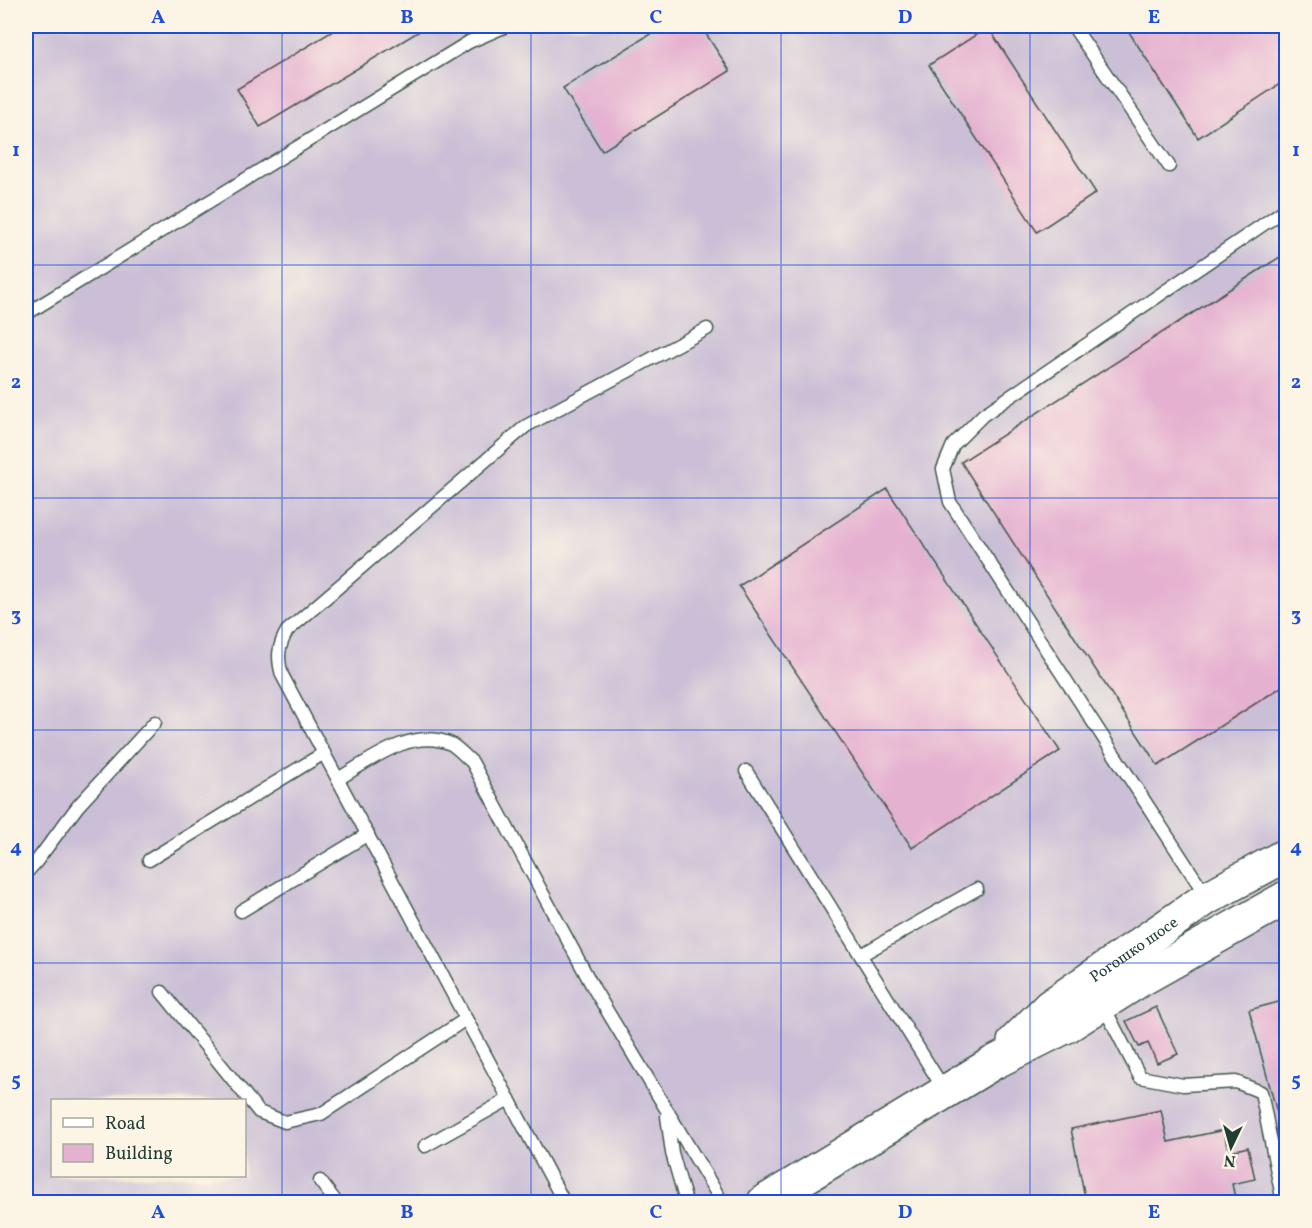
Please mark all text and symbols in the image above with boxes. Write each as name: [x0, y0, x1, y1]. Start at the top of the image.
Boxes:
text: A: [151, 4, 165, 32]
text: B: [400, 4, 414, 32]
text: C: [650, 4, 663, 32]
text: D: [898, 4, 912, 32]
text: E: [1148, 4, 1160, 32]
text: 1: [12, 137, 20, 165]
text: 1: [1292, 137, 1300, 165]
text: 2: [11, 369, 21, 397]
text: 2: [1291, 369, 1301, 397]
text: 3: [11, 602, 21, 630]
text: 3: [1291, 602, 1301, 630]
text: 4: [10, 834, 22, 862]
text: 4: [1290, 834, 1302, 862]
street label: Рогошко шосе: [1086, 912, 1183, 989]
text: 5: [11, 1067, 21, 1095]
text: 5: [1291, 1067, 1301, 1095]
legend: [51, 1099, 246, 1177]
text: Road: [105, 1112, 146, 1137]
north arrow: [1201, 1117, 1261, 1177]
text: Building: [105, 1142, 173, 1167]
text: N: [1223, 1148, 1237, 1171]
text: A: [151, 1199, 165, 1227]
text: B: [400, 1199, 414, 1227]
text: C: [650, 1199, 663, 1227]
text: D: [898, 1199, 912, 1227]
text: E: [1148, 1199, 1160, 1227]

